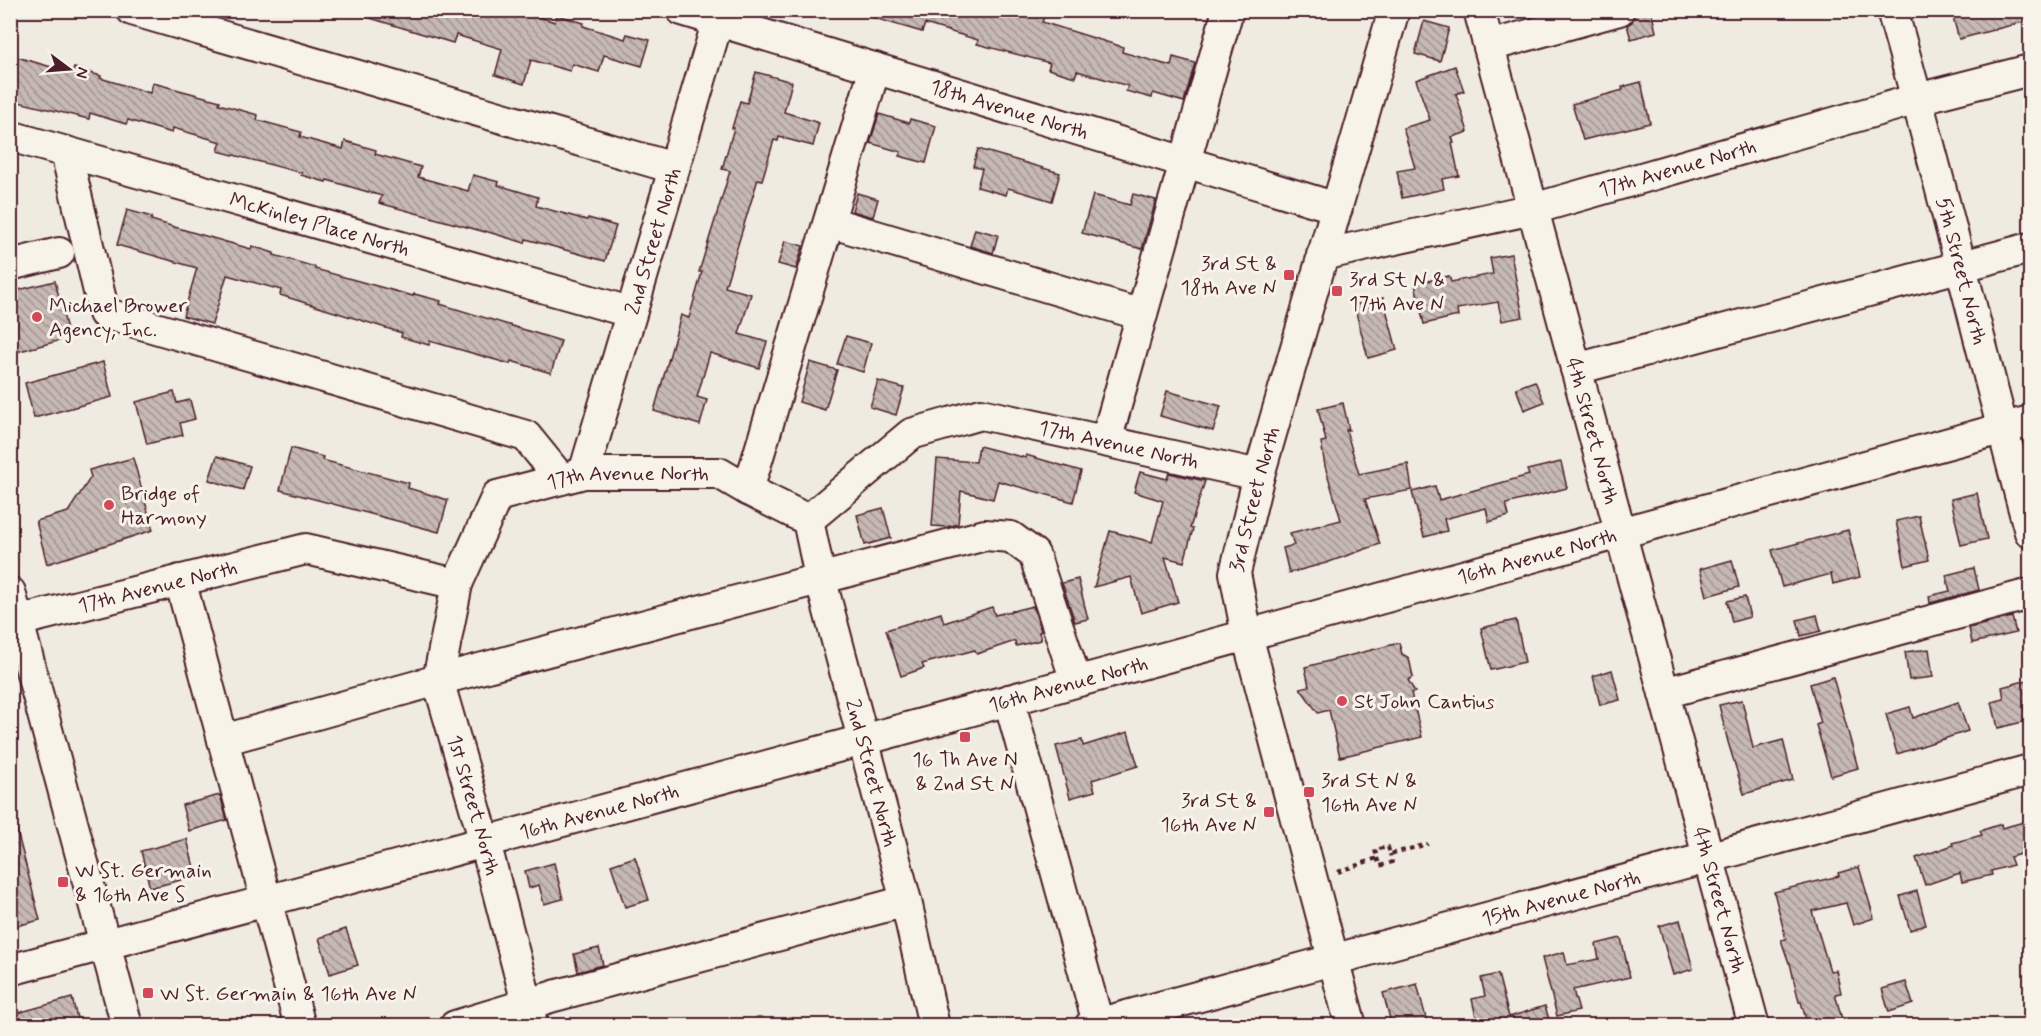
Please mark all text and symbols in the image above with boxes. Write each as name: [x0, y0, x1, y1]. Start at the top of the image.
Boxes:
north arrow: [39, 39, 99, 99]
text: N: [70, 65, 94, 81]
street label: 18th Avenue North: [926, 73, 1092, 147]
street label: 17th Avenue North: [1595, 133, 1760, 205]
street label: 2nd Street North: [619, 164, 689, 318]
street label: McKinley Place North: [226, 186, 413, 264]
street label: 5th Street North: [1929, 194, 1993, 348]
place label: 3rd St & 18th Ave N: [1181, 250, 1277, 302]
place label: 3rd St N & 17th Ave N: [1349, 266, 1445, 318]
marker: 3rd St & 18th Ave N: [1282, 268, 1296, 282]
marker: 3rd St N & 17th Ave N: [1330, 284, 1344, 298]
place label: Michael Brower Agency, Inc.: [49, 292, 187, 344]
marker: Michael Brower Agency, Inc.: [30, 310, 44, 324]
street label: 4th Street North: [1559, 355, 1625, 508]
street label: 17th Avenue North: [1036, 414, 1201, 476]
street label: 3rd Street North: [1223, 423, 1287, 575]
street label: 17th Avenue North: [544, 460, 709, 497]
place label: Bridge of Harmony: [121, 480, 207, 532]
marker: Bridge of Harmony: [102, 498, 116, 512]
street label: 16th Avenue North: [1454, 522, 1620, 592]
street label: 17th Avenue North: [75, 554, 240, 620]
street label: 16th Avenue North: [985, 650, 1151, 720]
place label: St John Cantius: [1354, 688, 1495, 716]
marker: St John Cantius: [1335, 694, 1349, 708]
street label: 2nd Street North: [838, 696, 904, 850]
marker: 16 Th Ave N & 2nd St N: [958, 730, 972, 744]
street label: 1st Street North: [440, 732, 506, 879]
place label: 16 Th Ave N & 2nd St N: [912, 746, 1018, 798]
place label: 3rd St N & 16th Ave N: [1321, 767, 1418, 819]
street label: 16th Avenue North: [516, 777, 682, 847]
marker: 3rd St N & 16th Ave N: [1302, 785, 1316, 799]
place label: 3rd St & 16th Ave N: [1160, 787, 1257, 839]
marker: 3rd St & 16th Ave N: [1262, 805, 1276, 819]
street label: 4th Street North: [1686, 824, 1752, 977]
place label: W St. Germain & 16th Ave S: [75, 857, 212, 909]
street label: 15th Avenue North: [1478, 864, 1644, 934]
marker: W St. Germain & 16th Ave S: [56, 875, 70, 889]
place label: W St. Germain & 16th Ave N: [160, 980, 417, 1008]
marker: W St. Germain & 16th Ave N: [141, 986, 155, 1000]

